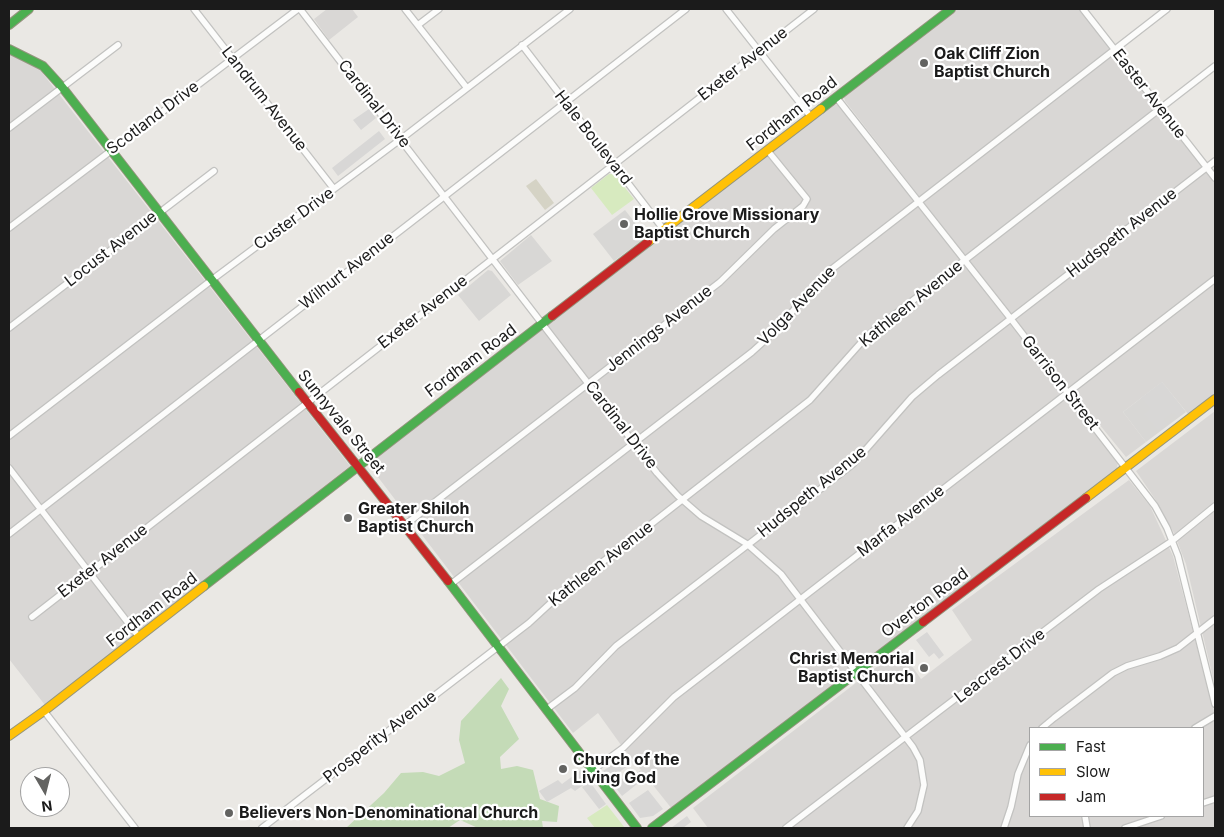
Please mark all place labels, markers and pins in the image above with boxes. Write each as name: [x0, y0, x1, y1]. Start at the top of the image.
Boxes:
place label: Oak Cliff Zion Baptist Church: [934, 44, 1050, 82]
marker: Oak Cliff Zion Baptist Church: [918, 57, 930, 69]
place label: Hollie Grove Missionary Baptist Church: [634, 205, 819, 243]
marker: Hollie Grove Missionary Baptist Church: [618, 218, 630, 230]
place label: Greater Shiloh Baptist Church: [358, 499, 474, 537]
marker: Greater Shiloh Baptist Church: [342, 512, 354, 524]
place label: Christ Memorial Baptist Church: [789, 649, 914, 687]
marker: Christ Memorial Baptist Church: [918, 662, 930, 674]
place label: Church of the Living God: [573, 750, 679, 788]
marker: Church of the Living God: [557, 763, 569, 775]
place label: Believers Non-Denominational Church: [239, 803, 538, 823]
marker: Believers Non-Denominational Church: [223, 807, 235, 819]

